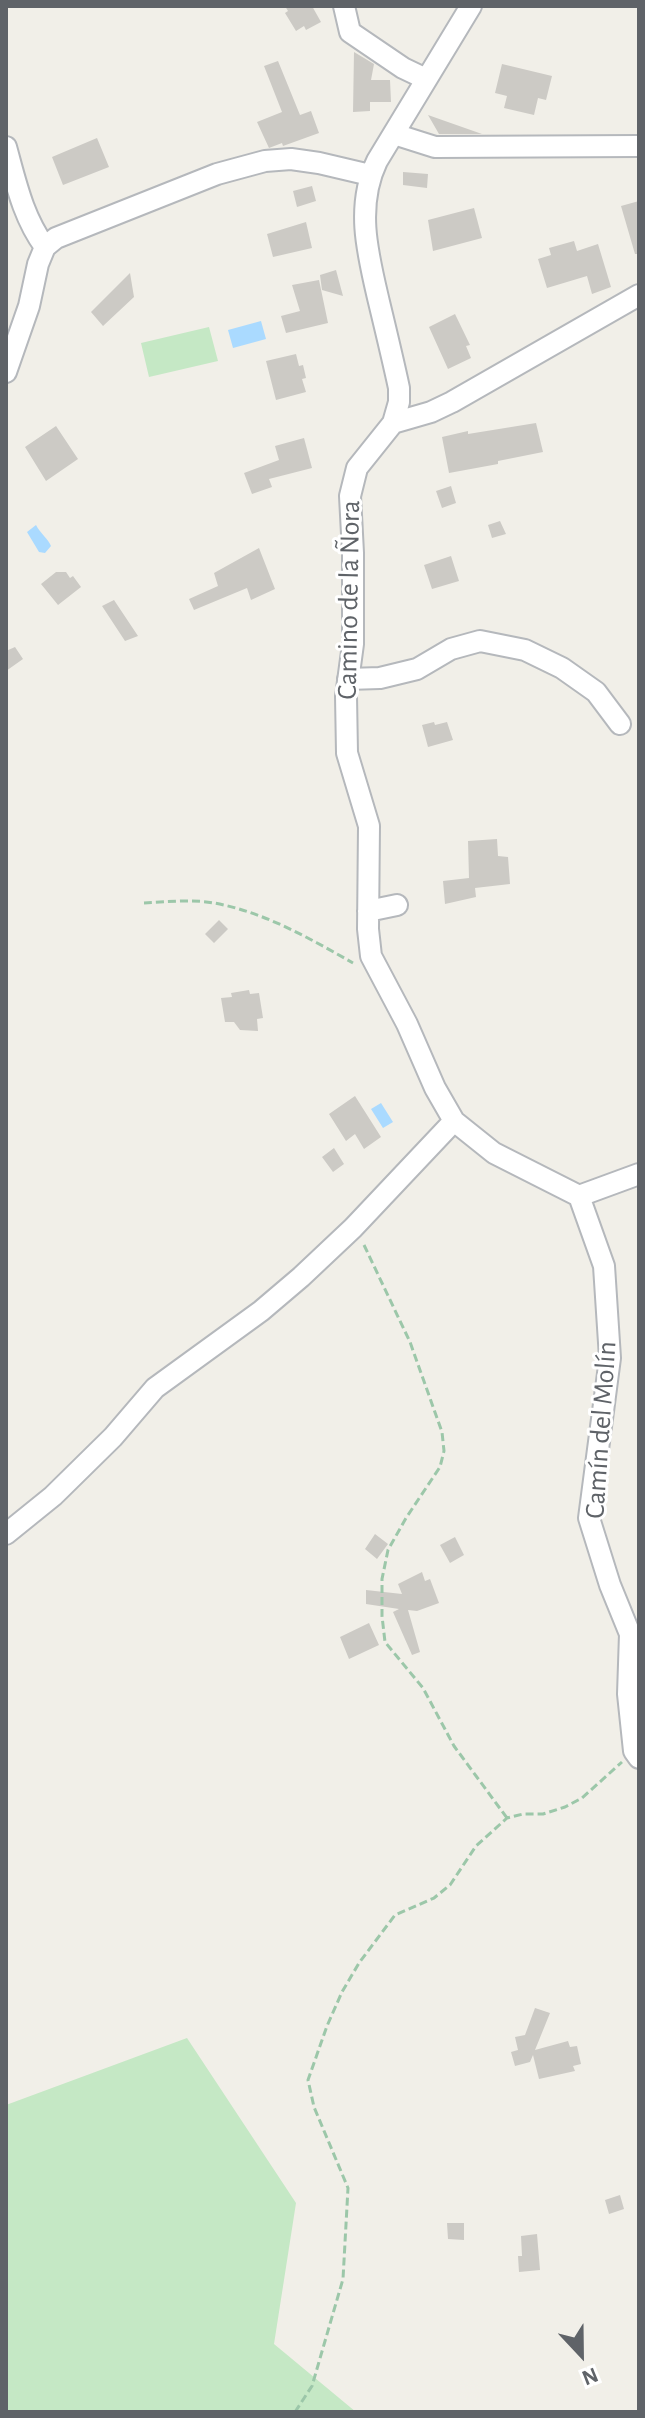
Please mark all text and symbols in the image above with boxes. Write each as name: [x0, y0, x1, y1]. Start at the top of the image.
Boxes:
street label: Camino de la Ñora: [330, 500, 368, 700]
street label: Camín del Molín: [578, 1340, 624, 1520]
north arrow: [541, 2314, 621, 2394]
text: N: [579, 2363, 601, 2389]

